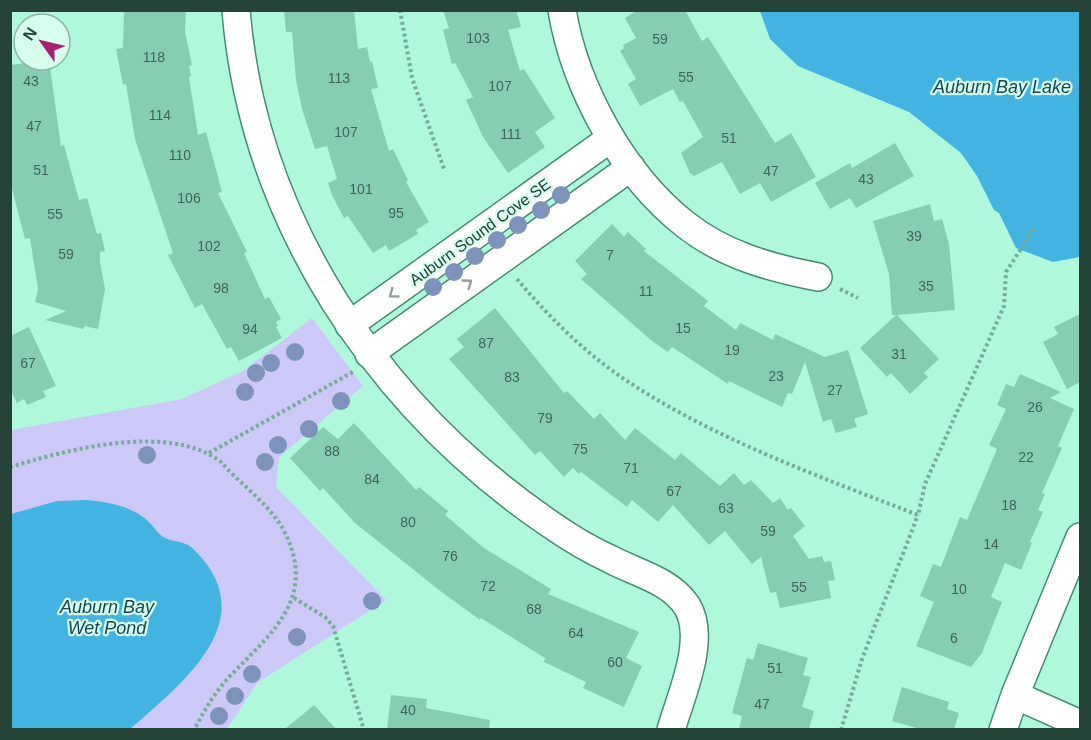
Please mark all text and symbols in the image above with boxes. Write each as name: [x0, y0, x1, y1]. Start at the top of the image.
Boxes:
north arrow: [12, 12, 72, 72]
text: N: [20, 24, 40, 43]
house number: 103: [466, 30, 490, 46]
house number: 59: [652, 31, 668, 47]
house number: 118: [143, 49, 165, 65]
house number: 55: [678, 69, 694, 85]
house number: 113: [328, 70, 350, 86]
house number: 43: [23, 73, 39, 89]
water label: Auburn Bay Lake: [932, 77, 1071, 97]
house number: 107: [488, 78, 512, 94]
house number: 114: [149, 107, 171, 123]
house number: 47: [26, 118, 42, 134]
house number: 107: [334, 124, 358, 140]
house number: 111: [500, 126, 522, 142]
house number: 51: [721, 130, 737, 146]
house number: 110: [169, 147, 191, 163]
house number: 51: [33, 162, 49, 178]
house number: 47: [763, 163, 779, 179]
house number: 43: [858, 171, 874, 187]
street label: Auburn Sound Cove SE: [406, 175, 554, 289]
house number: 101: [349, 181, 373, 197]
house number: 106: [177, 190, 201, 206]
house number: 95: [388, 205, 404, 221]
house number: 55: [47, 206, 63, 222]
house number: 39: [906, 228, 922, 244]
house number: 102: [197, 238, 221, 254]
house number: 59: [58, 246, 74, 262]
house number: 7: [606, 247, 614, 263]
house number: 35: [918, 278, 934, 294]
one-way arrow: [462, 279, 473, 290]
house number: 98: [213, 280, 229, 296]
house number: 11: [639, 283, 653, 299]
one-way arrow: [388, 287, 399, 298]
house number: 15: [675, 320, 691, 336]
house number: 94: [242, 321, 258, 337]
house number: 87: [478, 335, 494, 351]
house number: 19: [724, 342, 740, 358]
house number: 31: [891, 346, 907, 362]
house number: 67: [20, 355, 36, 371]
house number: 23: [768, 368, 784, 384]
house number: 83: [504, 369, 520, 385]
house number: 27: [827, 382, 843, 398]
house number: 26: [1027, 399, 1043, 415]
house number: 79: [537, 410, 553, 426]
house number: 75: [572, 441, 588, 457]
house number: 88: [324, 443, 340, 459]
house number: 22: [1018, 449, 1034, 465]
house number: 71: [623, 460, 639, 476]
house number: 84: [364, 471, 380, 487]
house number: 67: [666, 483, 682, 499]
house number: 18: [1001, 497, 1017, 513]
house number: 63: [718, 500, 734, 516]
house number: 80: [400, 514, 416, 530]
house number: 59: [760, 523, 776, 539]
house number: 14: [983, 536, 999, 552]
house number: 76: [442, 548, 458, 564]
house number: 72: [480, 578, 496, 594]
house number: 55: [791, 579, 807, 595]
house number: 10: [951, 581, 967, 597]
water label: Auburn Bay Wet Pond: [59, 597, 155, 638]
house number: 68: [526, 601, 542, 617]
house number: 64: [568, 625, 584, 641]
house number: 6: [950, 630, 958, 646]
house number: 60: [607, 654, 623, 670]
house number: 51: [767, 660, 783, 676]
house number: 47: [754, 696, 770, 712]
house number: 40: [400, 702, 416, 718]

